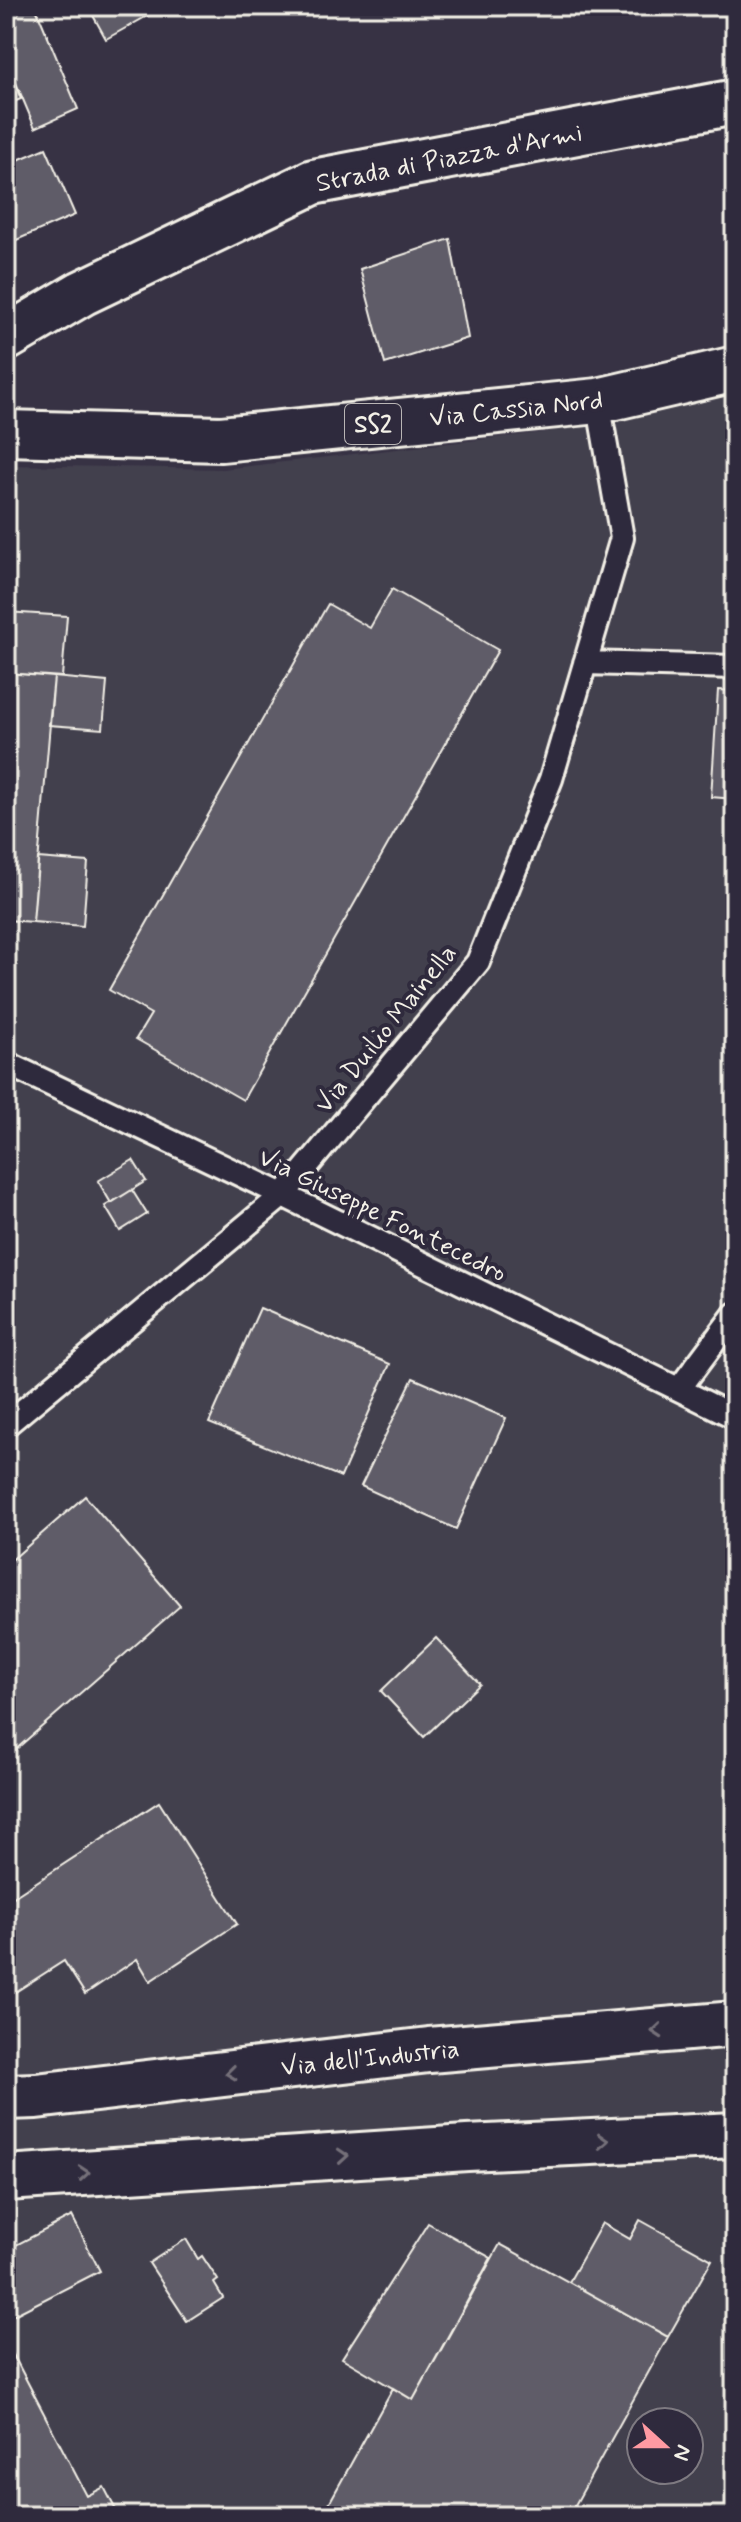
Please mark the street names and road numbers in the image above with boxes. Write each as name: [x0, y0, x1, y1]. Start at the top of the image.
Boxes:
street label: Strada di Piazza d'Armi: [314, 116, 585, 201]
street label: Via Cassia Nord: [428, 384, 605, 436]
road number: SS2: [345, 404, 401, 444]
street label: Via Duilio Mainella: [308, 938, 465, 1121]
street label: Via Giuseppe Fontecedro: [252, 1141, 512, 1291]
street label: Via dell'Industria: [279, 2033, 461, 2085]

